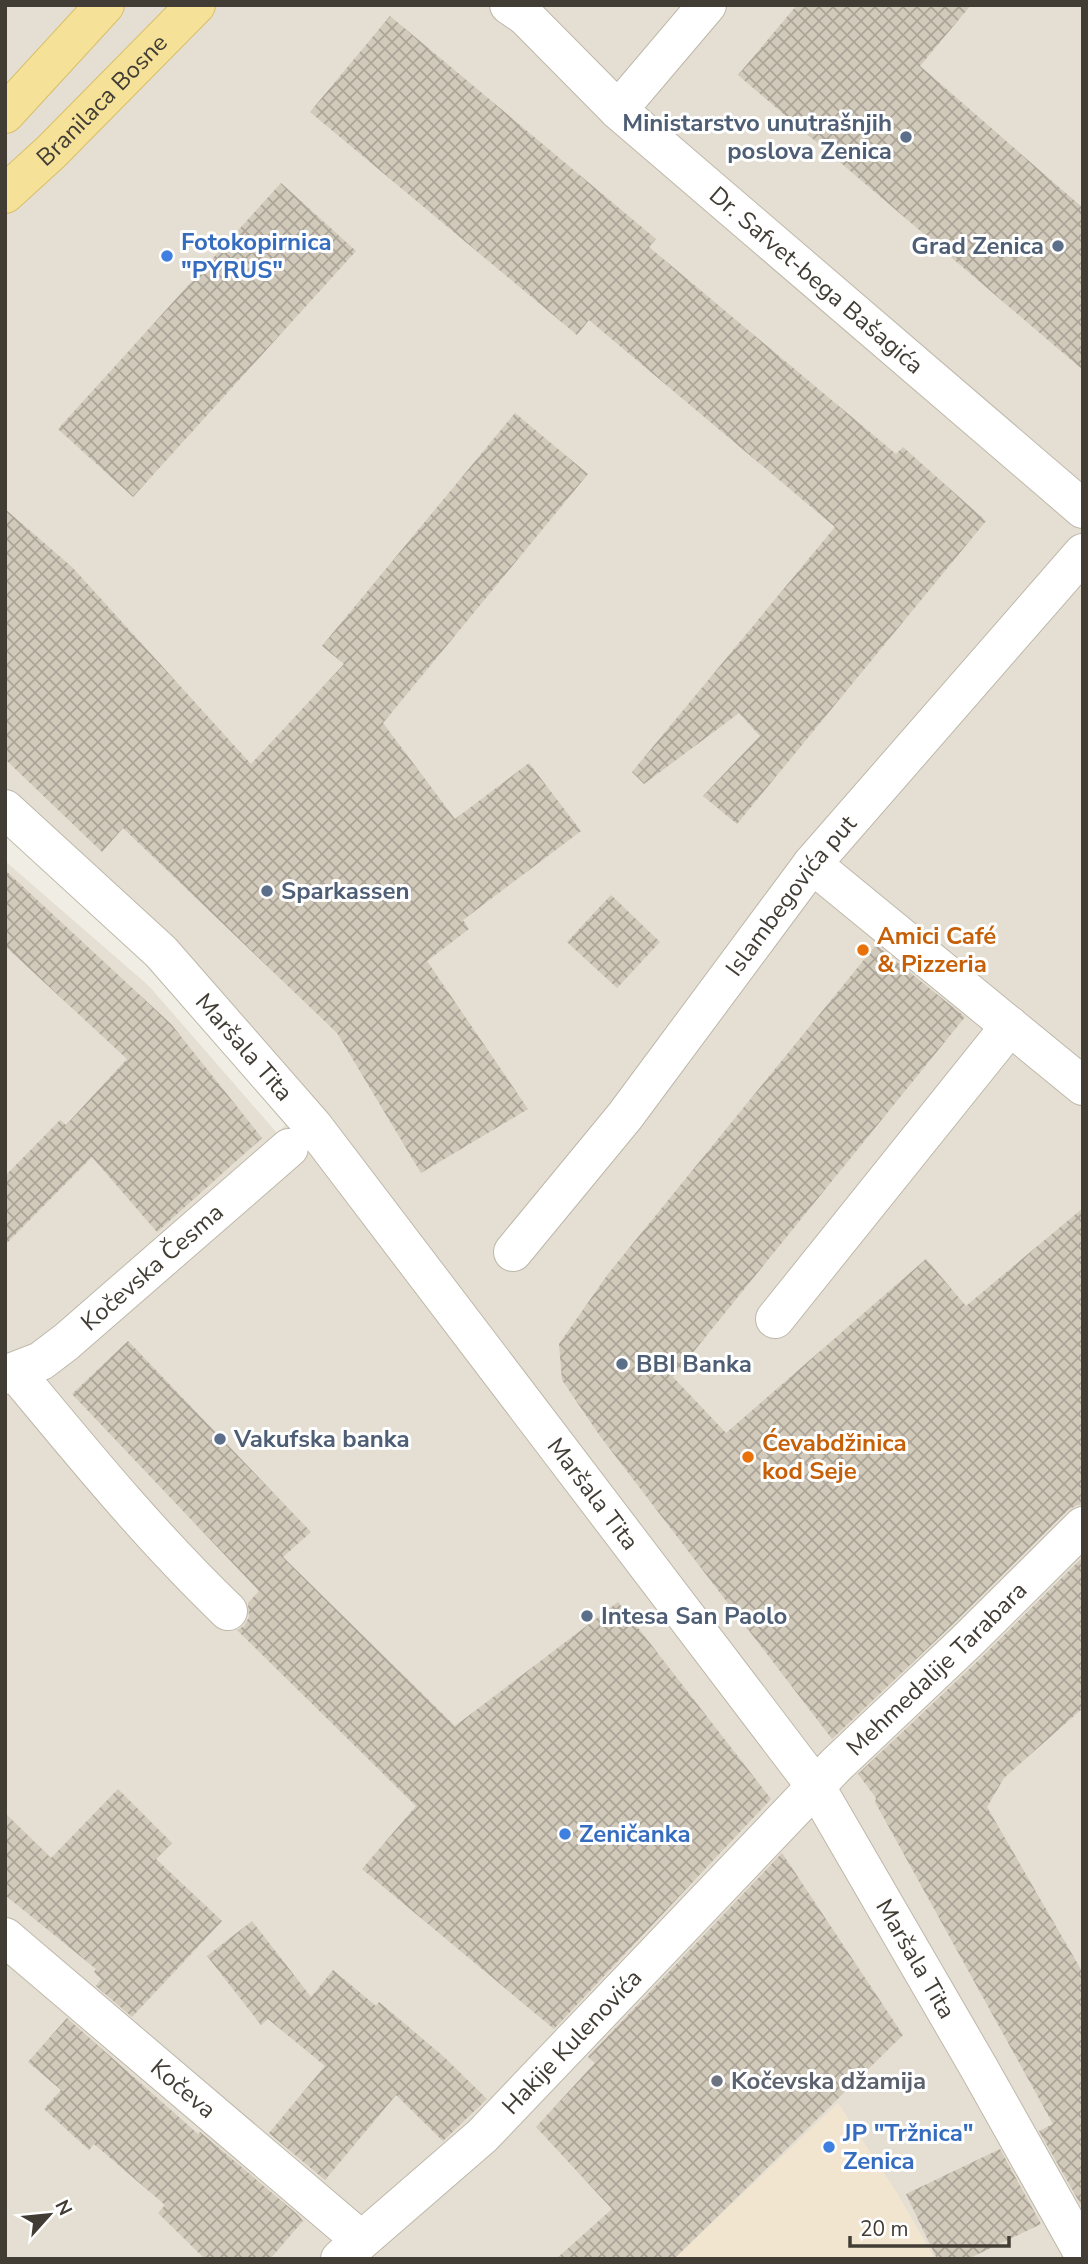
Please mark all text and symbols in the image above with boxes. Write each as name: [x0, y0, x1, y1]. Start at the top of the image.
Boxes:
street label: Branilaca Bosne: [30, 27, 175, 173]
place label: Ministarstvo unutrašnjih poslova Zenica: [622, 107, 892, 167]
marker: Ministarstvo unutrašnjih poslova Zenica: [898, 129, 914, 145]
street label: Dr. Safvet-bega Bašagića: [702, 179, 930, 381]
place label: Fotokopirnica "PYRUS": [181, 226, 332, 286]
place label: Grad Zenica: [911, 230, 1044, 262]
marker: Grad Zenica: [1050, 238, 1066, 254]
marker: Fotokopirnica "PYRUS": [159, 248, 175, 264]
street label: Islambegovića put: [718, 808, 864, 983]
place label: Sparkassen: [281, 875, 409, 907]
marker: Sparkassen: [259, 883, 275, 899]
place label: Amici Café & Pizzeria: [877, 920, 996, 980]
marker: Amici Café & Pizzeria: [855, 942, 871, 958]
street label: Maršala Tita: [188, 986, 300, 1108]
street label: Kočevska Česma: [74, 1196, 230, 1338]
place label: BBI Banka: [636, 1348, 752, 1380]
marker: BBI Banka: [614, 1356, 630, 1372]
place label: Vakufska banka: [233, 1423, 410, 1455]
place label: Ćevabdžinica kod Seje: [762, 1427, 907, 1487]
marker: Vakufska banka: [212, 1431, 228, 1447]
street label: Maršala Tita: [540, 1431, 646, 1557]
marker: Ćevabdžinica kod Seje: [740, 1449, 756, 1465]
street label: Mehmedalije Tarabara: [839, 1574, 1034, 1763]
place label: Intesa San Paolo: [601, 1600, 787, 1632]
marker: Intesa San Paolo: [579, 1608, 595, 1624]
place label: Zeničanka: [579, 1818, 691, 1850]
marker: Zeničanka: [557, 1826, 573, 1842]
street label: Maršala Tita: [868, 1893, 963, 2025]
street label: Hakije Kulenovića: [495, 1962, 649, 2122]
street label: Kočeva: [144, 2052, 223, 2126]
place label: Kočevska džamija: [731, 2065, 926, 2097]
marker: Kočevska džamija: [709, 2073, 725, 2089]
place label: JP "Tržnica" Zenica: [842, 2117, 974, 2177]
marker: JP "Tržnica" Zenica: [821, 2139, 837, 2155]
north arrow: [14, 2180, 84, 2250]
text: N: [48, 2195, 78, 2220]
scale bar: [850, 2204, 1009, 2248]
text: 20 m: [860, 2215, 909, 2243]

